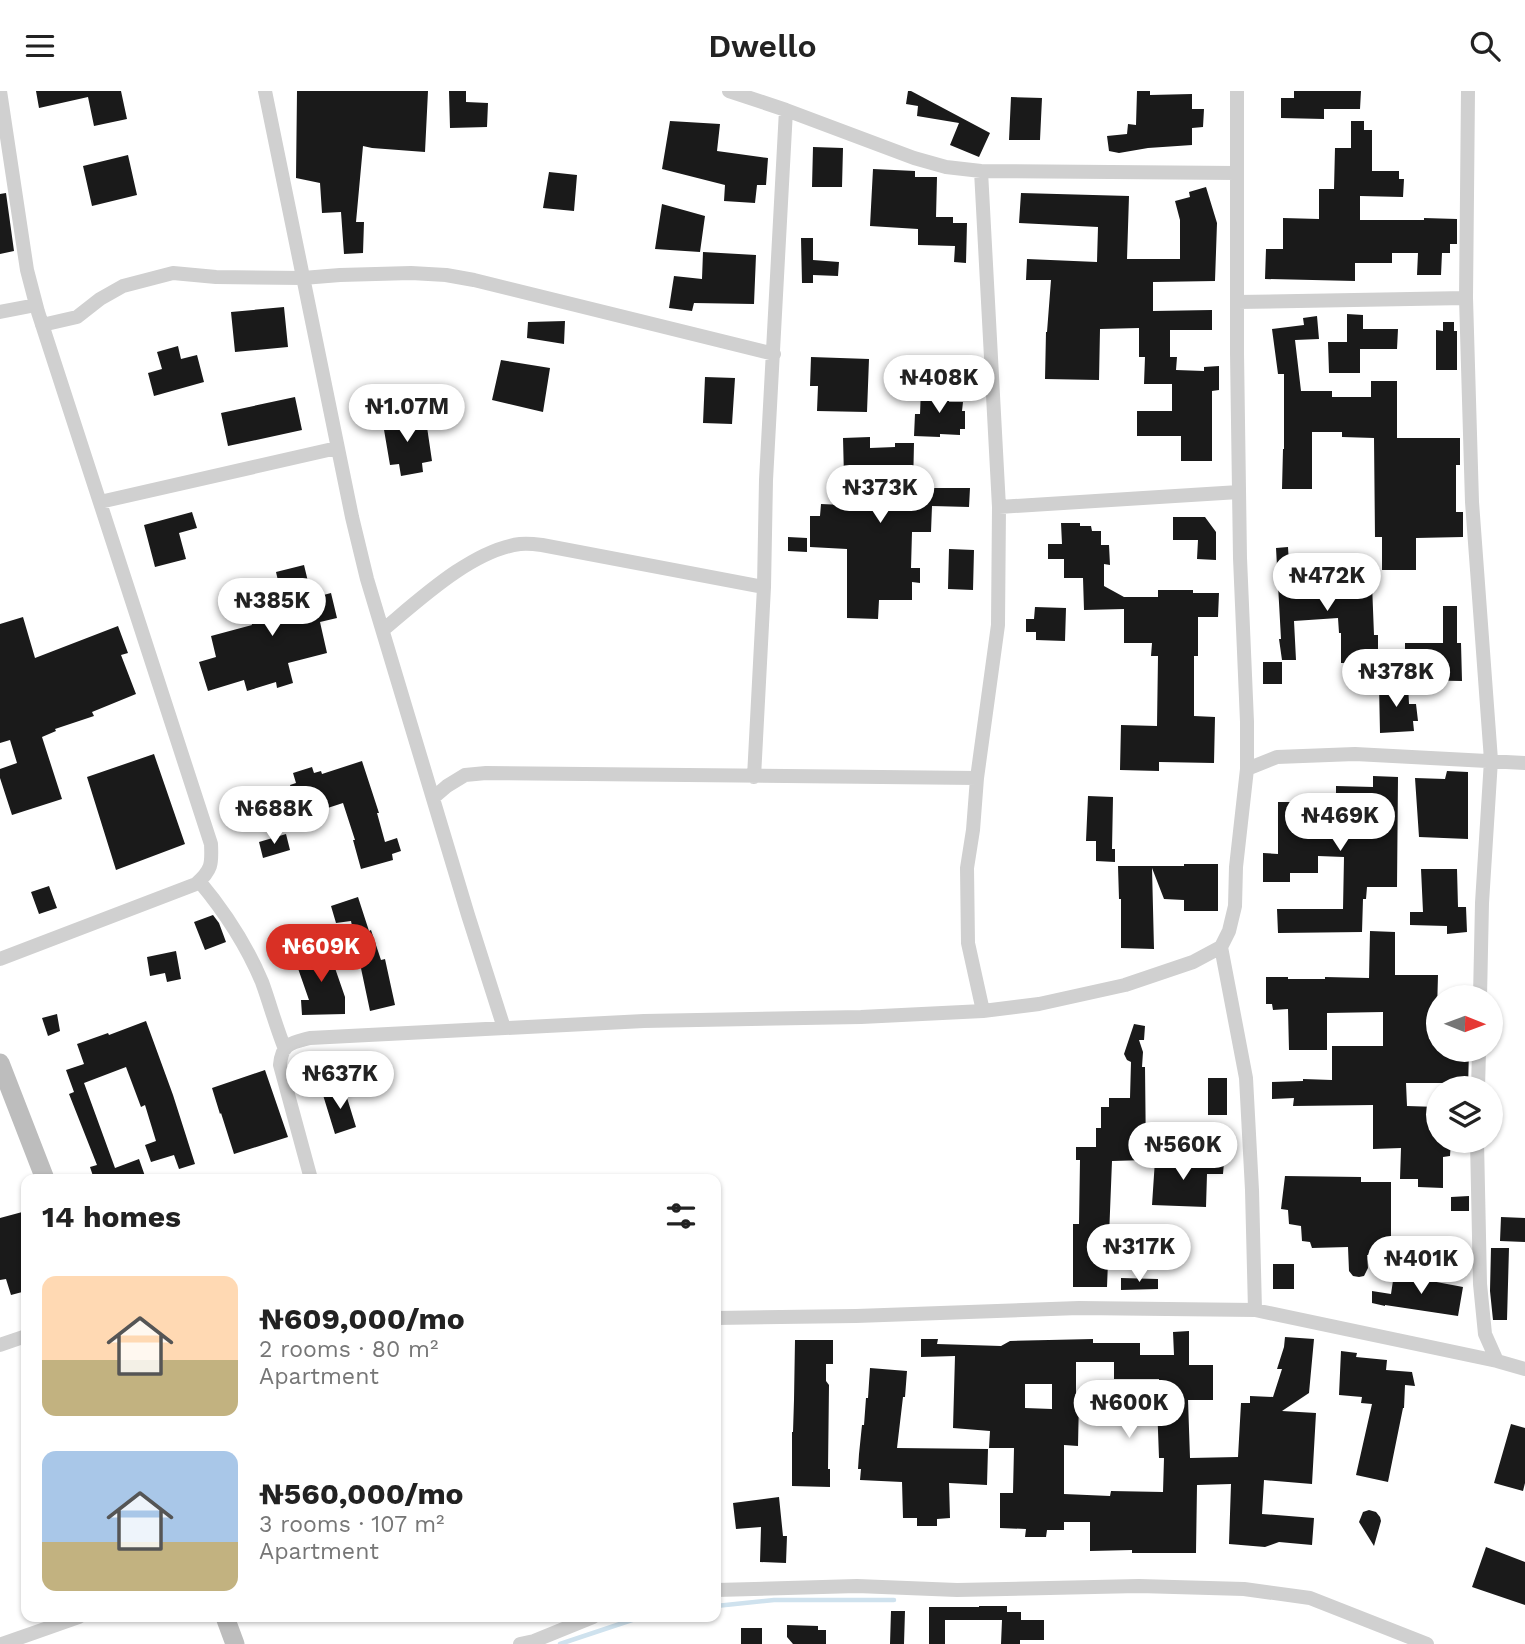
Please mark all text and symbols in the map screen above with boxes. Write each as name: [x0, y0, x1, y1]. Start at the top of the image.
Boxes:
icon: menu: [21, 27, 59, 65]
text: Dwello: [708, 27, 817, 65]
icon: search: [1466, 27, 1504, 65]
pin: ₦408K: [890, 355, 988, 415]
text: ₦408K: [900, 364, 978, 391]
pin: ₦1.07M: [350, 385, 464, 444]
text: ₦1.07M: [365, 393, 449, 420]
pin: ₦373K: [831, 465, 929, 525]
text: ₦373K: [842, 474, 918, 501]
pin: ₦472K: [1278, 553, 1376, 613]
text: ₦472K: [1289, 562, 1365, 589]
pin: ₦385K: [223, 579, 321, 638]
text: ₦385K: [234, 587, 310, 614]
pin: ₦378K: [1347, 649, 1445, 709]
text: ₦378K: [1358, 658, 1434, 685]
pin: ₦688K: [225, 787, 323, 846]
pin: ₦469K: [1291, 793, 1389, 853]
text: ₦688K: [235, 795, 313, 822]
text: ₦469K: [1301, 802, 1379, 829]
pin: ₦609K: [272, 925, 370, 984]
text: ₦609K: [282, 933, 360, 960]
north arrow: [1426, 985, 1503, 1062]
map controls: [1426, 985, 1503, 1153]
pin: ₦637K: [291, 1051, 389, 1111]
text: ₦637K: [302, 1060, 378, 1087]
button: layers: [1426, 1076, 1503, 1153]
pin: ₦560K: [1134, 1123, 1232, 1182]
text: ₦560K: [1144, 1131, 1222, 1158]
icon: filters: [662, 1197, 700, 1235]
text: 14 homes: [42, 1199, 181, 1234]
pin: ₦317K: [1090, 1225, 1188, 1284]
text: ₦317K: [1103, 1233, 1175, 1260]
pin: ₦401K: [1372, 1237, 1470, 1296]
text: ₦401K: [1384, 1245, 1458, 1272]
text: ₦609,000/mo: [259, 1301, 465, 1336]
icon: home: [98, 1304, 182, 1388]
text: 2 rooms · 80 m²: [259, 1336, 438, 1363]
text: Apartment: [259, 1363, 379, 1390]
pin: ₦600K: [1080, 1381, 1178, 1440]
text: ₦600K: [1090, 1389, 1168, 1416]
text: ₦560,000/mo: [259, 1476, 464, 1511]
icon: home: [98, 1479, 182, 1563]
text: 3 rooms · 107 m²: [259, 1511, 445, 1538]
text: Apartment: [259, 1538, 379, 1565]

